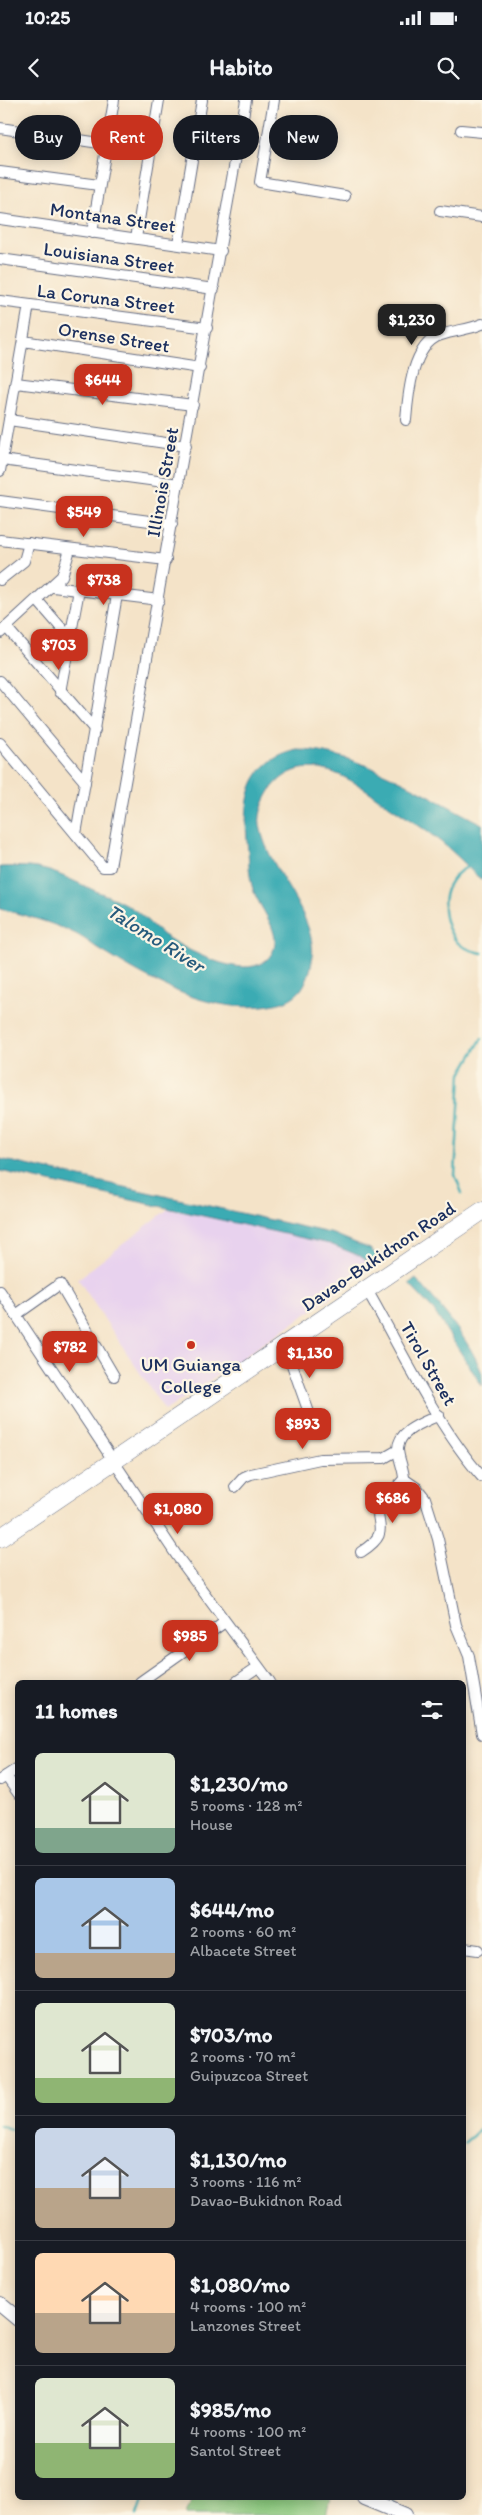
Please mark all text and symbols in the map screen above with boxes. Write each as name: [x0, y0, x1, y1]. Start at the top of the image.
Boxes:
text: 10:25: [25, 6, 70, 29]
icon: back: [20, 54, 48, 82]
text: Habito: [209, 54, 273, 81]
icon: search: [434, 54, 462, 82]
chip: Buy: [15, 115, 81, 160]
chip: Rent: [91, 115, 163, 160]
chip: Filters: [173, 115, 259, 160]
chip: New: [269, 115, 338, 160]
street label: Montana Street: [48, 197, 177, 238]
street label: Louisiana Street: [42, 237, 176, 278]
street label: La Coruna Street: [36, 279, 176, 318]
pin: $1,230: [371, 304, 453, 346]
text: $1,230: [389, 310, 435, 329]
street label: Orense Street: [56, 317, 171, 358]
pin: $644: [73, 364, 133, 406]
text: $644: [85, 370, 121, 389]
street label: Illinois Street: [142, 425, 183, 539]
pin: $549: [54, 496, 114, 538]
text: $549: [67, 502, 101, 521]
pin: $738: [74, 564, 134, 606]
text: $738: [87, 570, 121, 589]
pin: $703: [29, 628, 89, 671]
text: $703: [42, 635, 76, 654]
water label: Talomo River: [103, 899, 211, 978]
street label: Davao-Bukidnon Road: [297, 1196, 460, 1316]
street label: Tirol Street: [395, 1317, 462, 1409]
pin: $782: [40, 1330, 100, 1373]
pin: $1,130: [269, 1336, 351, 1379]
text: $782: [53, 1337, 87, 1356]
marker: UM Guianga College: [185, 1339, 197, 1351]
text: $1,130: [287, 1343, 333, 1362]
place label: UM Guianga College: [141, 1353, 241, 1398]
pin: $893: [273, 1408, 333, 1450]
text: $893: [286, 1414, 320, 1433]
pin: $686: [363, 1482, 423, 1524]
text: $686: [376, 1488, 410, 1507]
pin: $1,080: [137, 1492, 219, 1535]
text: $1,080: [154, 1499, 202, 1518]
pin: $985: [160, 1620, 220, 1662]
text: $985: [173, 1626, 207, 1645]
icon: filters: [418, 1696, 446, 1724]
text: 11 homes: [35, 1698, 118, 1723]
text: $1,230/mo: [190, 1771, 288, 1796]
icon: home: [75, 1773, 135, 1833]
text: 5 rooms · 128 m²: [190, 1796, 302, 1815]
text: House: [190, 1815, 233, 1834]
text: $644/mo: [190, 1897, 274, 1922]
icon: home: [75, 1898, 135, 1958]
text: 2 rooms · 60 m²: [190, 1922, 296, 1941]
text: Albacete Street: [190, 1941, 296, 1960]
text: $703/mo: [190, 2022, 273, 2047]
icon: home: [75, 2023, 135, 2083]
text: 2 rooms · 70 m²: [190, 2047, 296, 2066]
text: Guipuzcoa Street: [190, 2066, 308, 2085]
text: $1,130/mo: [190, 2147, 287, 2172]
icon: home: [75, 2148, 135, 2208]
text: 3 rooms · 116 m²: [190, 2172, 301, 2191]
text: Davao-Bukidnon Road: [190, 2191, 342, 2210]
text: $1,080/mo: [190, 2272, 290, 2297]
icon: home: [75, 2273, 135, 2333]
text: 4 rooms · 100 m²: [190, 2297, 306, 2316]
text: Lanzones Street: [190, 2316, 301, 2335]
text: $985/mo: [190, 2397, 271, 2422]
icon: home: [75, 2398, 135, 2458]
text: 4 rooms · 100 m²: [190, 2422, 306, 2441]
text: Santol Street: [190, 2441, 281, 2460]

